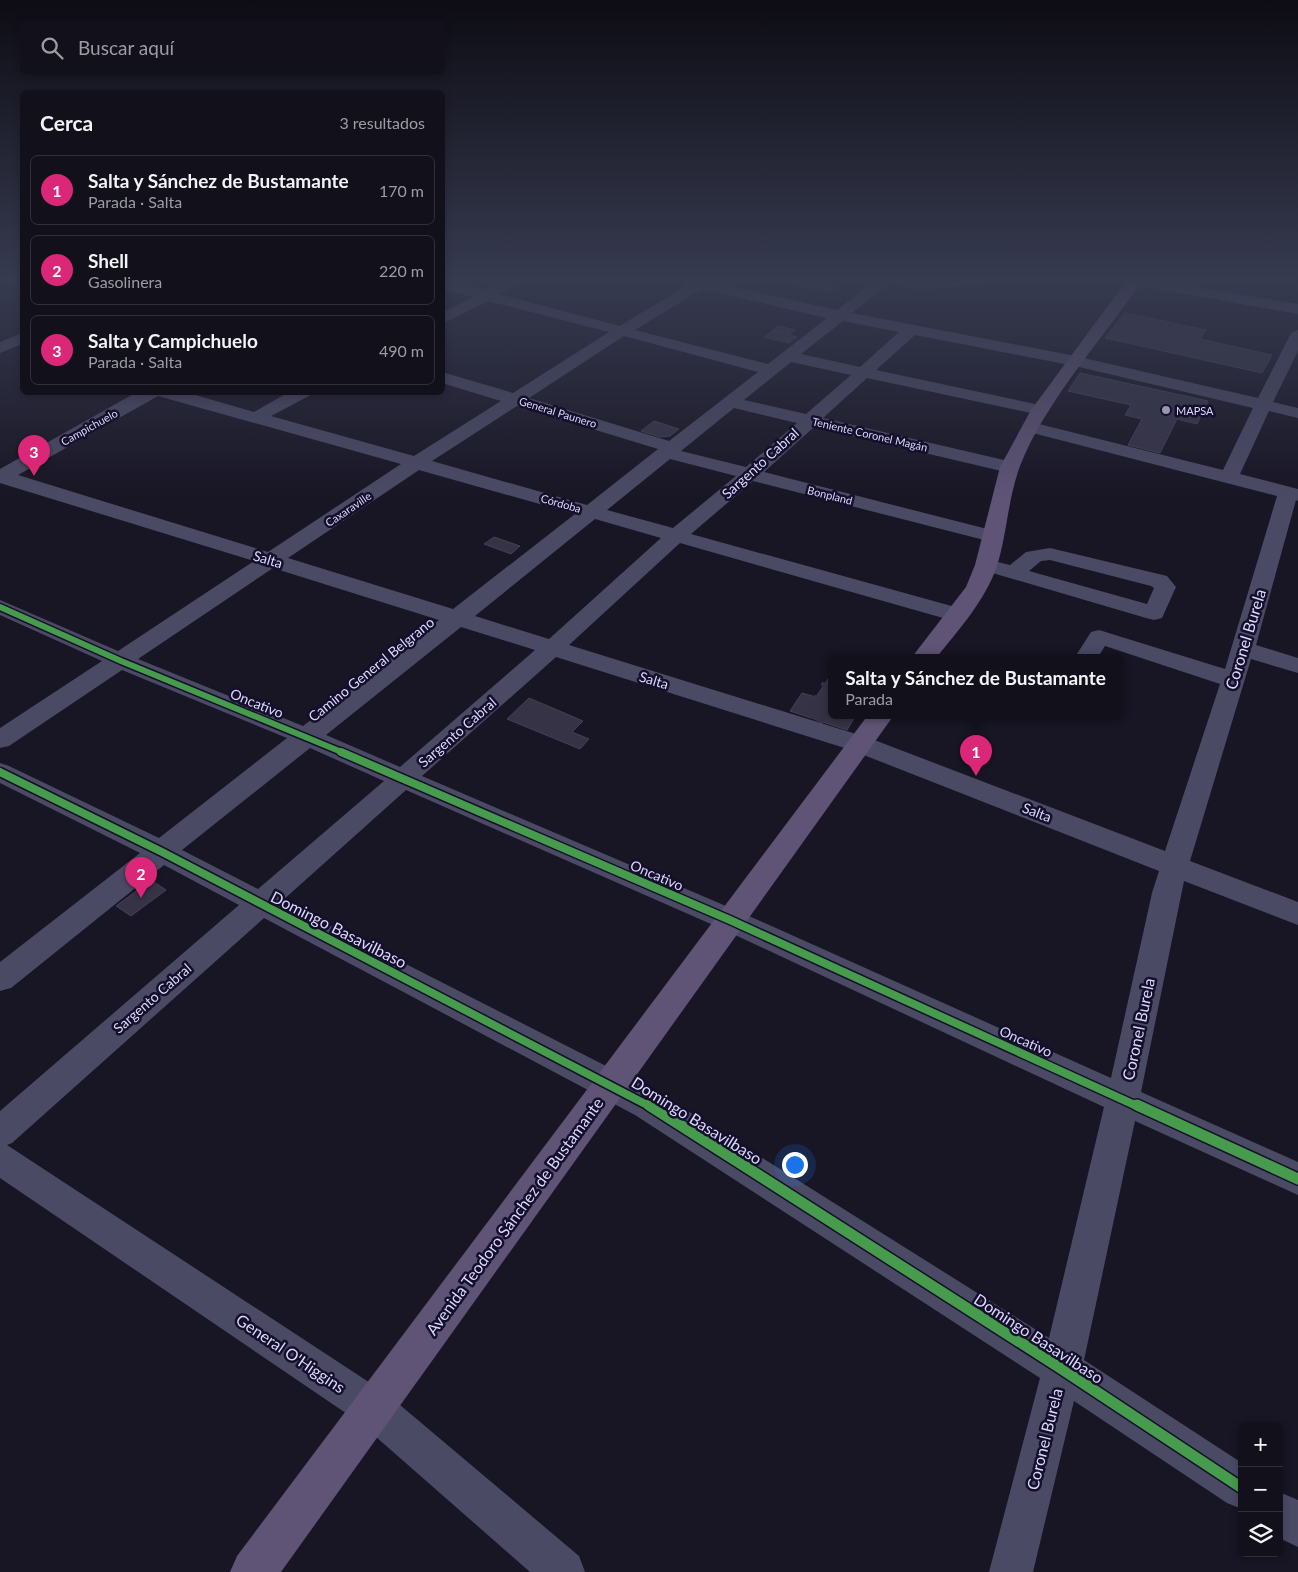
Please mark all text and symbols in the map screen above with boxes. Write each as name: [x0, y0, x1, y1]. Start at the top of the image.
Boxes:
search box: [20, 20, 445, 75]
icon: search: [38, 34, 66, 62]
text: Buscar aquí: [78, 36, 174, 59]
text: Cerca: [40, 110, 93, 135]
text: 3 resultados: [339, 113, 425, 132]
text: Salta y Sánchez de Bustamante: [88, 169, 349, 192]
text: 1: [52, 181, 62, 200]
text: 170 m: [379, 181, 424, 200]
text: Parada · Salta: [88, 192, 182, 211]
text: Shell: [88, 249, 129, 272]
text: 2: [52, 261, 62, 280]
text: 220 m: [379, 261, 424, 280]
text: Gasolinera: [88, 272, 162, 291]
text: Salta y Campichuelo: [88, 329, 258, 352]
text: 3: [52, 341, 62, 360]
text: 490 m: [379, 341, 424, 360]
text: Parada · Salta: [88, 352, 182, 371]
street label: General Paunero: [518, 394, 598, 430]
marker: MAPSA: [1160, 404, 1172, 416]
place label: MAPSA: [1176, 404, 1214, 417]
street label: Campichuelo: [58, 406, 120, 448]
street label: Teniente Coronel Magán: [811, 414, 929, 454]
street label: Sargento Cabral: [718, 424, 802, 502]
pin: 3: [18, 435, 50, 476]
street label: Bonpland: [806, 483, 854, 507]
street label: Caxaraville: [323, 489, 373, 529]
street label: Córdoba: [539, 491, 583, 515]
street label: Salta: [251, 547, 285, 571]
street label: Coronel Burela: [1221, 586, 1269, 692]
street label: Camino General Belgrano: [305, 613, 437, 725]
popup: [828, 654, 1123, 719]
text: Salta y Sánchez de Bustamante: [845, 666, 1106, 689]
street label: Salta: [637, 668, 671, 692]
street label: Oncativo: [228, 685, 286, 721]
text: Parada: [845, 689, 893, 708]
street label: Sargento Cabral: [415, 694, 499, 770]
pin: 1: [960, 735, 992, 776]
street label: Salta: [1020, 799, 1054, 825]
street label: Oncativo: [628, 856, 686, 894]
pin: 2: [125, 857, 157, 898]
street label: Domingo Basavilbaso: [268, 886, 410, 972]
street label: Sargento Cabral: [110, 960, 194, 1036]
street label: Coronel Burela: [1118, 976, 1158, 1082]
street label: Oncativo: [997, 1022, 1055, 1060]
street label: Domingo Basavilbaso: [628, 1072, 766, 1168]
street label: Avenida Teodoro Sánchez de Bustamante: [421, 1094, 607, 1338]
your location: [782, 1152, 808, 1178]
street label: Domingo Basavilbaso: [971, 1289, 1107, 1387]
street label: General O'Higgins: [233, 1310, 349, 1396]
street label: Coronel Burela: [1022, 1386, 1066, 1492]
map controls: [1238, 1422, 1283, 1557]
button: +: [1238, 1422, 1283, 1467]
button: −: [1238, 1467, 1283, 1512]
button: layers: [1238, 1512, 1283, 1557]

